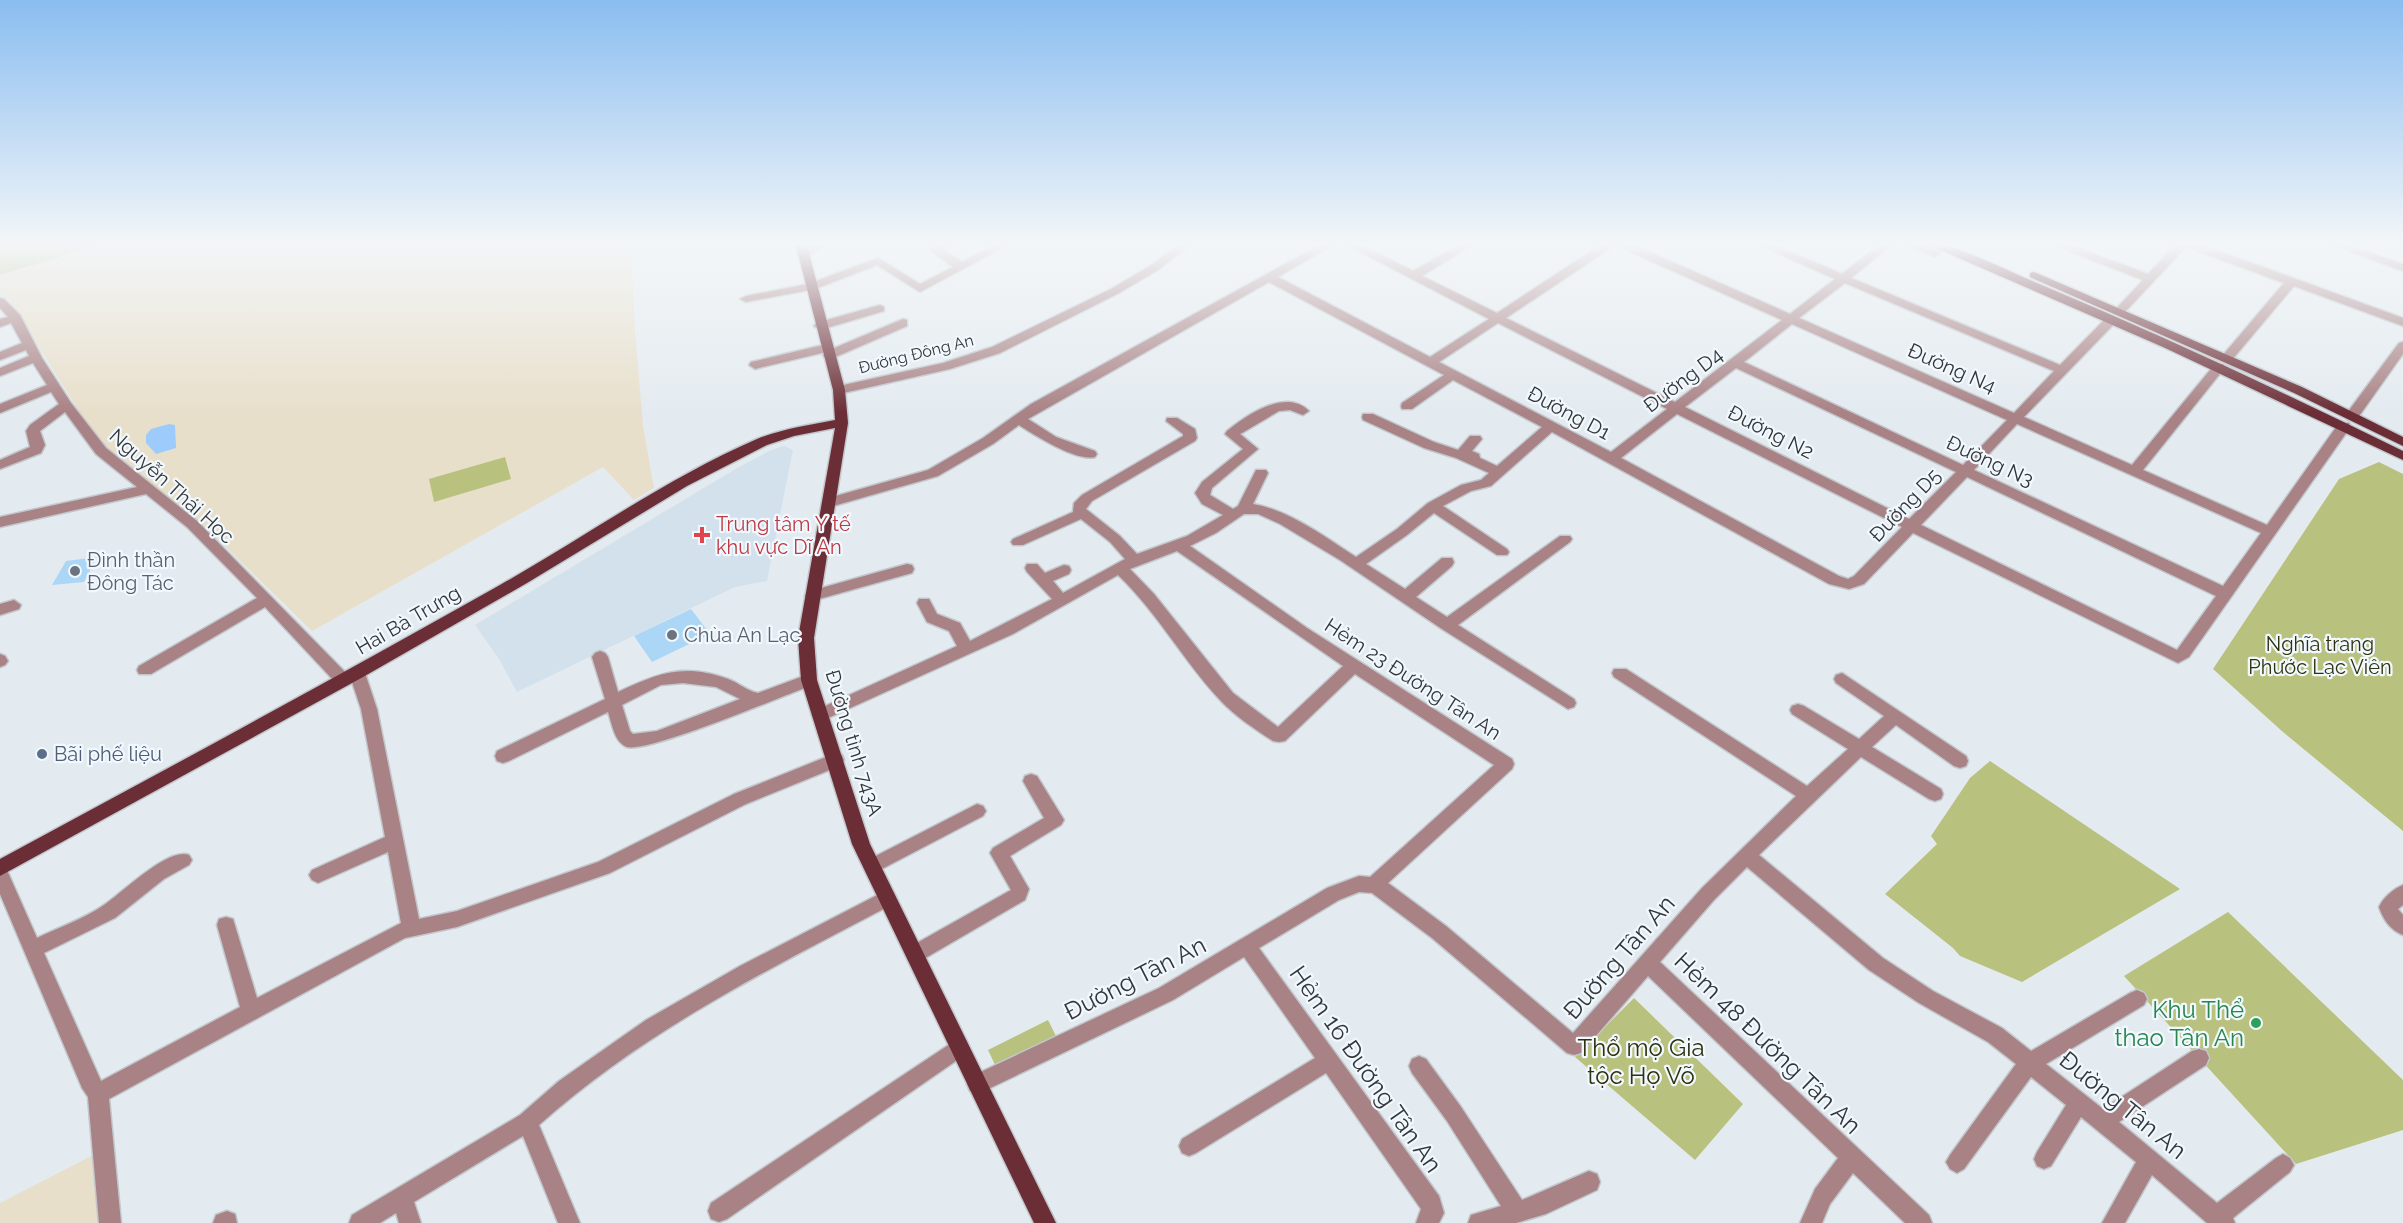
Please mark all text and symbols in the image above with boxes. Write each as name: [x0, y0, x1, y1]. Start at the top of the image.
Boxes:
street label: Đường Đông An: [857, 331, 975, 377]
street label: Đường N4: [1904, 338, 2000, 398]
street label: Đường D4: [1639, 343, 1727, 417]
street label: Đường D1: [1524, 381, 1615, 445]
street label: Đường N2: [1724, 400, 1818, 464]
street label: Nguyễn Thái Học: [105, 424, 239, 548]
street label: Đường N3: [1943, 430, 2037, 492]
street label: Đường D5: [1864, 463, 1946, 547]
place label: Trung tâm Y tế khu vực Dĩ An: [716, 512, 851, 559]
marker: Trung tâm Y tế khu vực Dĩ An: [693, 526, 711, 544]
place label: Đình thần Đông Tác: [87, 548, 175, 595]
marker: Đình thần Đông Tác: [68, 564, 82, 578]
street label: Hai Bà Trưng: [351, 580, 465, 660]
street label: Hẻm 23 Đường Tân An: [1320, 613, 1506, 745]
place label: Chùa An Lạc: [684, 623, 800, 647]
marker: Chùa An Lạc: [665, 628, 679, 642]
park label: Nghĩa trang Phước Lạc Viên: [2248, 632, 2392, 679]
street label: Đường tỉnh 743A: [820, 667, 888, 819]
place label: Bãi phế liệu: [54, 742, 162, 766]
marker: Bãi phế liệu: [35, 747, 49, 761]
street label: Đường Tân An: [1557, 889, 1681, 1025]
street label: Đường Tân An: [1059, 930, 1211, 1026]
street label: Hẻm 48 Đường Tân An: [1669, 946, 1867, 1140]
street label: Hẻm 16 Đường Tân An: [1284, 960, 1448, 1178]
place label: Khu Thể thao Tân An: [2114, 995, 2244, 1052]
marker: Khu Thể thao Tân An: [2249, 1016, 2263, 1030]
park label: Thổ mộ Gia tộc Họ Võ: [1578, 1033, 1704, 1090]
street label: Đường Tân An: [2054, 1045, 2192, 1165]

